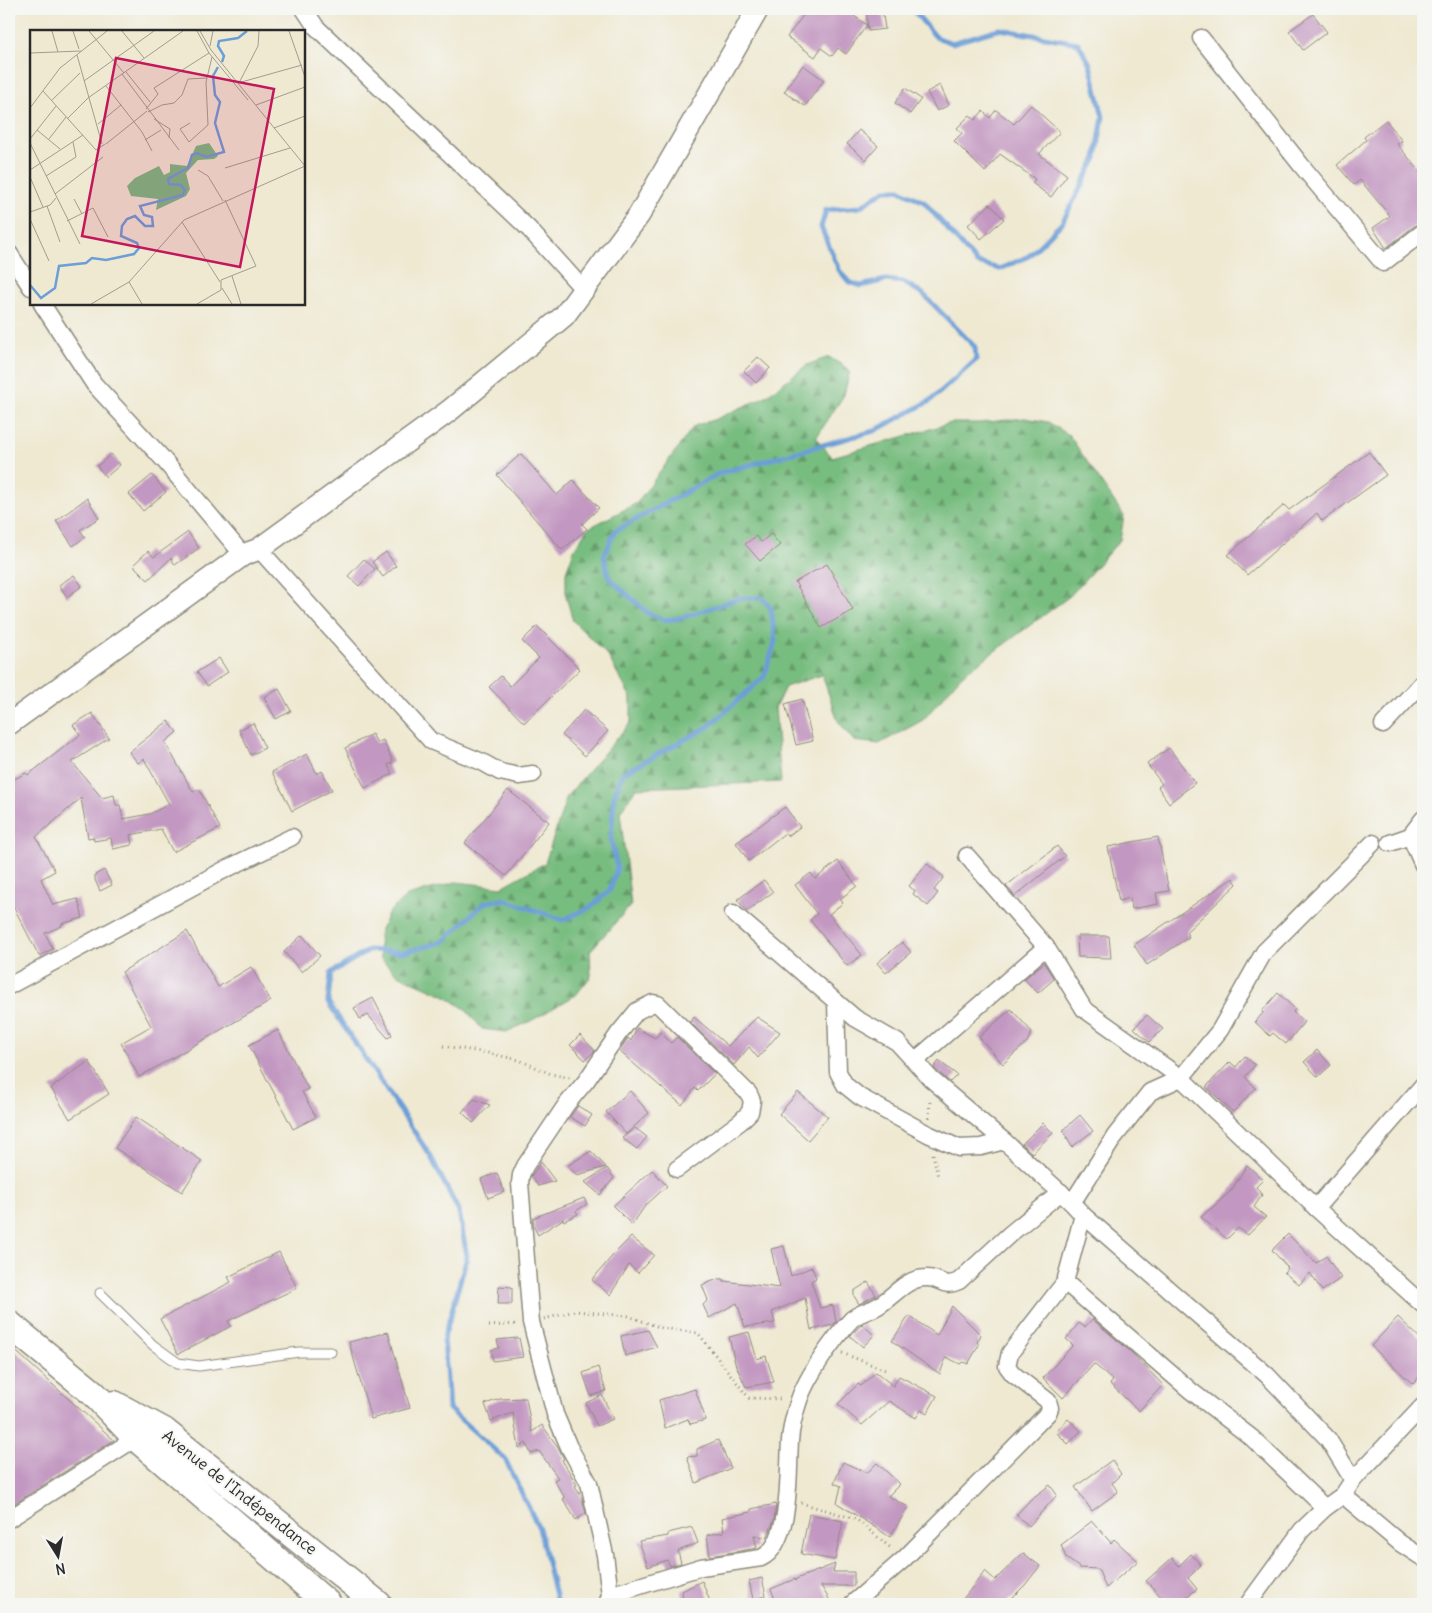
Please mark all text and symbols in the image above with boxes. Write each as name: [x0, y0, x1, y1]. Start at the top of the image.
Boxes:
inset map: [30, 30, 305, 305]
street label: Avenue de l'Indépendance: [159, 1425, 321, 1559]
north arrow: [32, 1530, 82, 1580]
text: N: [54, 1559, 67, 1579]

